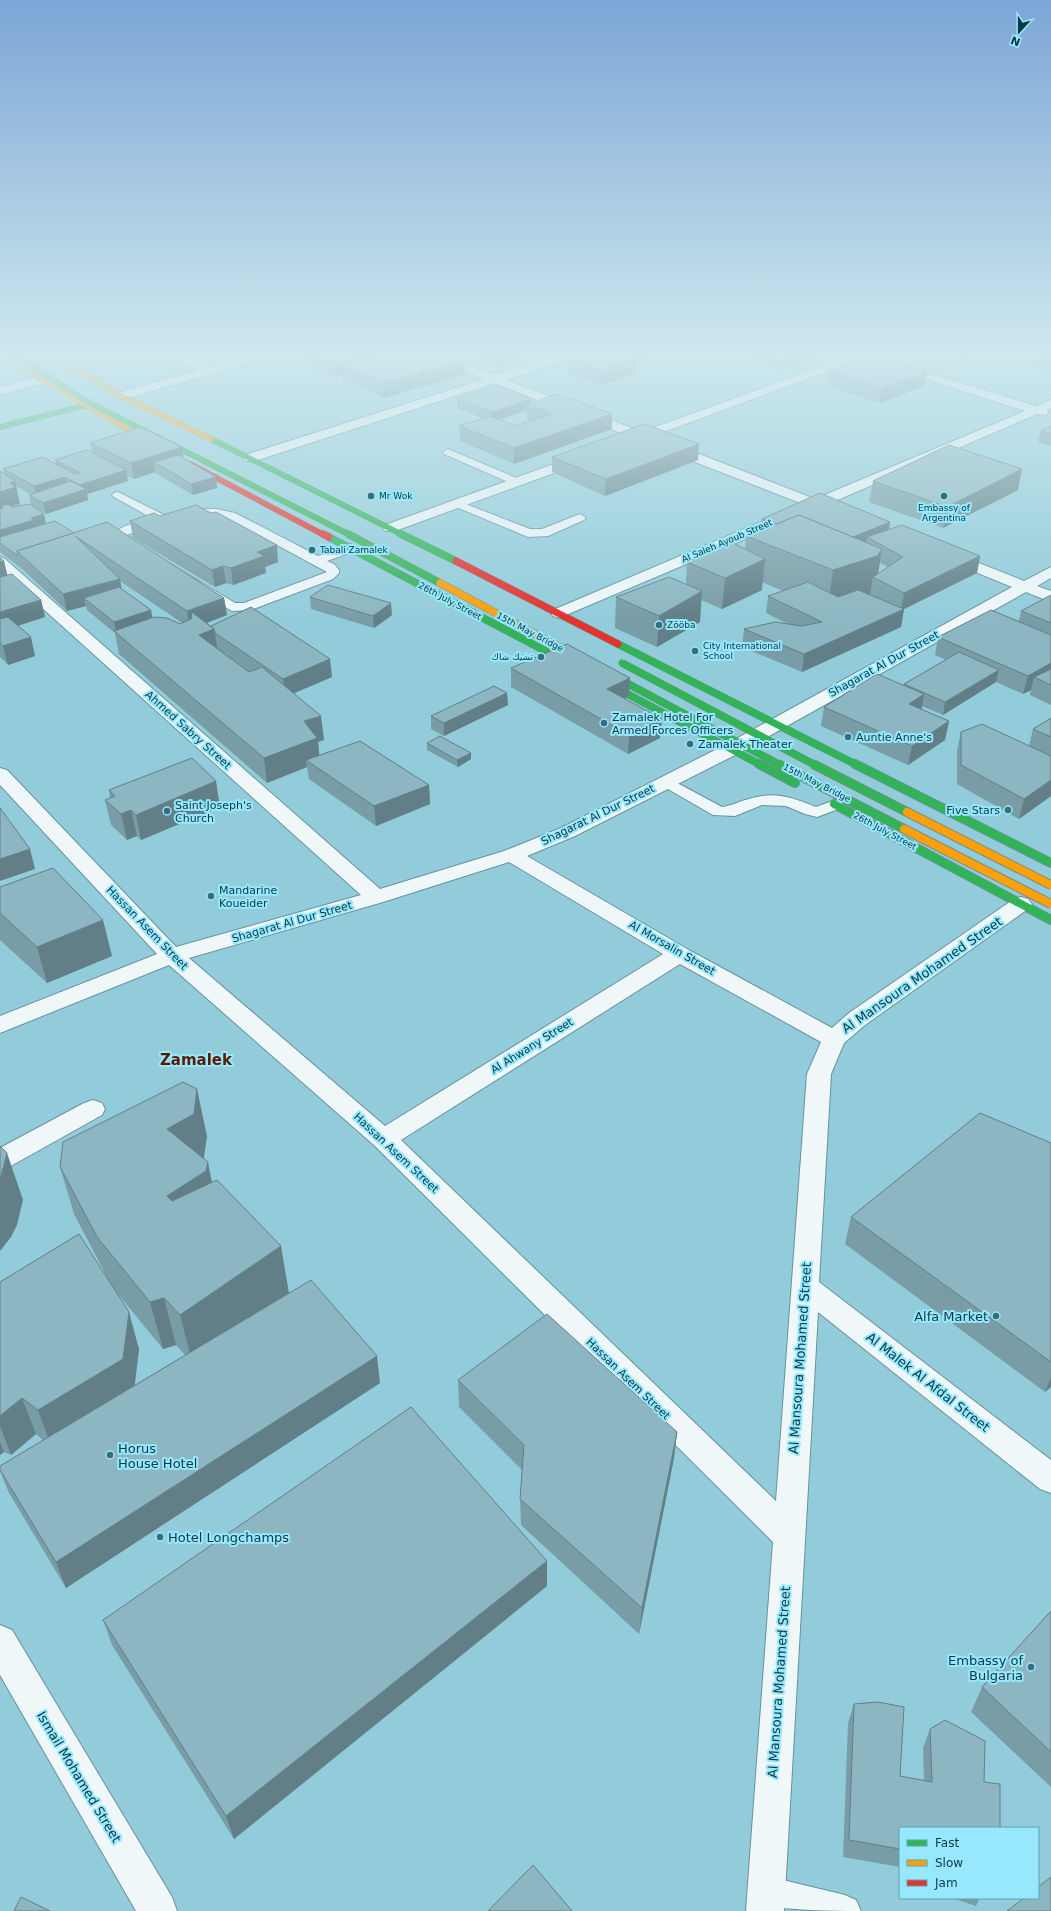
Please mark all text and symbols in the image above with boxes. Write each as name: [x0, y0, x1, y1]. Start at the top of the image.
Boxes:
north arrow: [999, 12, 1039, 52]
text: N: [1009, 33, 1022, 49]
marker: Mr Wok: [366, 491, 376, 501]
place label: Mr Wok: [379, 491, 413, 501]
marker: Embassy of Argentina: [939, 491, 949, 501]
place label: Embassy of Argentina: [918, 503, 971, 523]
street label: Al Saleh Ayoub Street: [680, 517, 774, 565]
marker: Tabali Zamalek: [307, 545, 317, 555]
place label: Tabali Zamalek: [319, 545, 389, 555]
street label: 26th July Street: [417, 580, 484, 622]
street label: 15th May Bridge: [495, 610, 566, 654]
marker: Zööba: [654, 620, 664, 630]
place label: Zööba: [667, 620, 695, 630]
street label: Shagarat Al Dur Street: [826, 628, 942, 700]
place label: City International School: [703, 641, 781, 661]
marker: City International School: [690, 646, 700, 656]
place label: تشيك شاك: [492, 652, 533, 662]
marker: تشيك شاك: [536, 652, 546, 662]
street label: Ahmed Sabry Street: [142, 688, 234, 772]
place label: Zamalek Hotel For Armed Forces Officers: [612, 711, 733, 737]
marker: Zamalek Hotel For Armed Forces Officers: [599, 718, 609, 728]
place label: Auntie Anne's: [856, 731, 932, 744]
marker: Auntie Anne's: [843, 732, 853, 742]
place label: Zamalek Theater: [698, 738, 793, 751]
marker: Zamalek Theater: [685, 739, 695, 749]
street label: 15th May Bridge: [782, 762, 853, 805]
street label: Shagarat Al Dur Street: [539, 782, 657, 848]
place label: Saint Joseph's Church: [175, 799, 252, 825]
place label: Five Stars: [946, 804, 1000, 817]
marker: Five Stars: [1003, 805, 1013, 815]
marker: Saint Joseph's Church: [162, 806, 172, 816]
street label: 26th July Street: [852, 810, 919, 852]
street label: Hassan Asem Street: [104, 883, 191, 973]
place label: Mandarine Koueider: [219, 884, 277, 910]
marker: Mandarine Koueider: [206, 891, 216, 901]
street label: Shagarat Al Dur Street: [230, 898, 354, 945]
street label: Al Mansoura Mohamed Street: [839, 914, 1005, 1036]
street label: Al Morsalin Street: [627, 918, 718, 978]
street label: Al Ahwany Street: [488, 1015, 576, 1077]
district label: Zamalek: [160, 1051, 233, 1069]
street label: Hassan Asem Street: [351, 1110, 442, 1196]
street label: Al Mansoura Mohamed Street: [786, 1262, 814, 1454]
place label: Alfa Market: [914, 1309, 988, 1324]
marker: Alfa Market: [991, 1311, 1001, 1321]
street label: Al Malek Al Afdal Street: [863, 1329, 993, 1435]
street label: Hassan Asem Street: [583, 1336, 673, 1423]
place label: Horus House Hotel: [118, 1441, 197, 1471]
marker: Horus House Hotel: [105, 1450, 115, 1460]
place label: Hotel Longchamps: [168, 1530, 289, 1545]
marker: Hotel Longchamps: [155, 1532, 165, 1542]
street label: Al Mansoura Mohamed Street: [765, 1586, 793, 1778]
place label: Embassy of Bulgaria: [948, 1653, 1023, 1683]
marker: Embassy of Bulgaria: [1026, 1662, 1036, 1672]
street label: Ismail Mohamed Street: [34, 1709, 124, 1845]
legend: [899, 1827, 1039, 1899]
text: Fast: [935, 1836, 959, 1850]
text: Slow: [935, 1856, 963, 1870]
text: Jam: [934, 1876, 958, 1890]

